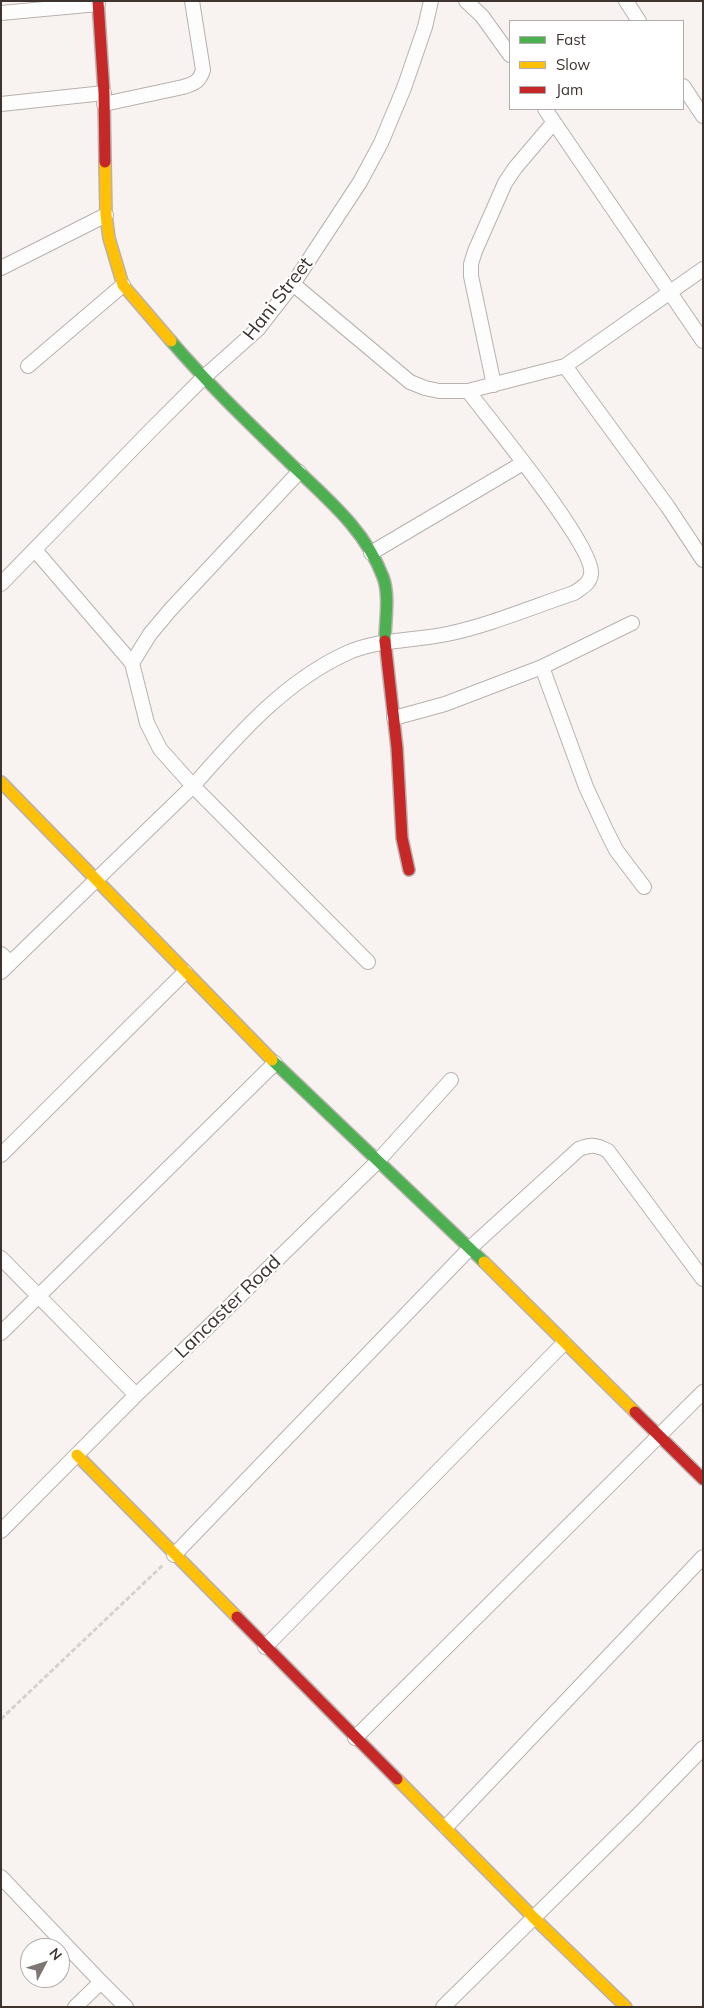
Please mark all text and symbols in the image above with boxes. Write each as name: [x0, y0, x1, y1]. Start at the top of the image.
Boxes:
legend: [509, 20, 684, 110]
text: Fast: [556, 30, 586, 49]
text: Slow: [556, 55, 590, 74]
text: Jam: [556, 80, 583, 99]
street label: Hani Street: [239, 253, 317, 345]
street label: Lancaster Road: [170, 1251, 286, 1363]
north arrow: [20, 1938, 70, 1988]
text: N: [45, 1944, 66, 1964]

